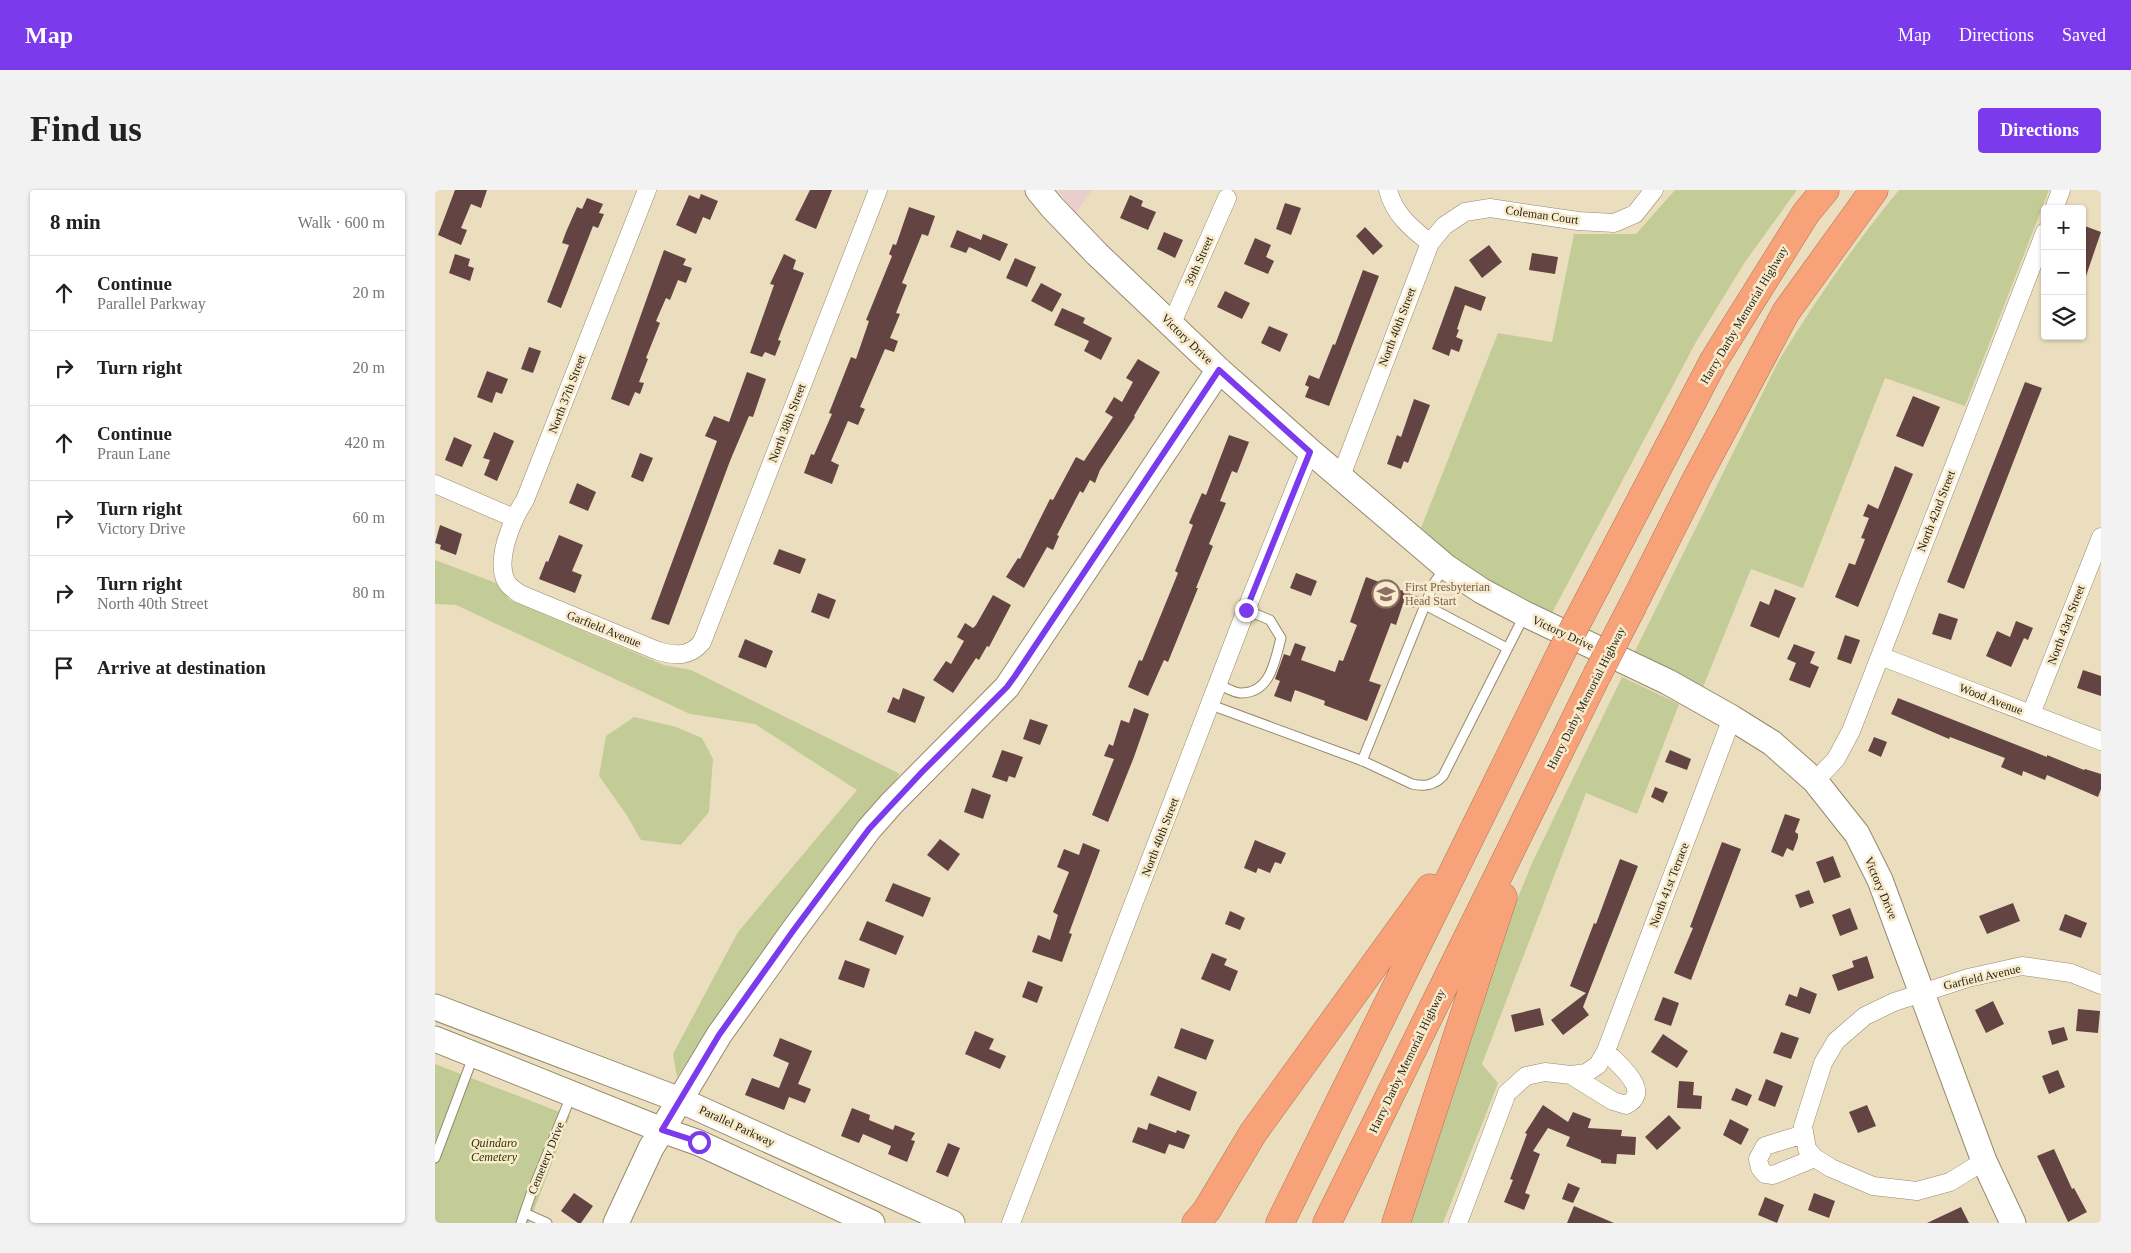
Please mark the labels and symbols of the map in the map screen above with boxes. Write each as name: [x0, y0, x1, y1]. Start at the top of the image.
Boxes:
street label: Coleman Court: [1505, 203, 1580, 227]
street label: 39th Street: [1182, 234, 1216, 288]
street label: Harry Darby Memorial Highway: [1697, 244, 1791, 386]
street label: North 40th Street: [1376, 285, 1419, 368]
street label: Victory Drive: [1158, 311, 1216, 367]
street label: North 37th Street: [546, 352, 589, 435]
street label: North 38th Street: [766, 381, 809, 464]
street label: North 42nd Street: [1914, 468, 1958, 554]
school or university icon: First Presbyterian Head Start: [1371, 579, 1401, 609]
place label: First Presbyterian Head Start: [1405, 580, 1490, 608]
street label: North 43rd Street: [2044, 583, 2088, 667]
route end: [1235, 599, 1258, 622]
street label: Garfield Avenue: [565, 608, 643, 650]
street label: Victory Drive: [1530, 613, 1596, 653]
street label: Harry Darby Memorial Highway: [1544, 624, 1628, 772]
street label: Wood Avenue: [1957, 680, 2025, 718]
street label: North 40th Street: [1139, 795, 1182, 878]
street label: North 41st Terrace: [1646, 841, 1692, 929]
street label: Victory Drive: [1862, 855, 1900, 921]
street label: Garfield Avenue: [1942, 961, 2022, 993]
street label: Harry Darby Memorial Highway: [1366, 987, 1448, 1135]
street label: Parallel Parkway: [697, 1102, 777, 1150]
street label: Cemetery Drive: [525, 1120, 567, 1196]
route start: [688, 1131, 711, 1154]
park label: Quindaro Cemetery: [471, 1136, 518, 1164]

